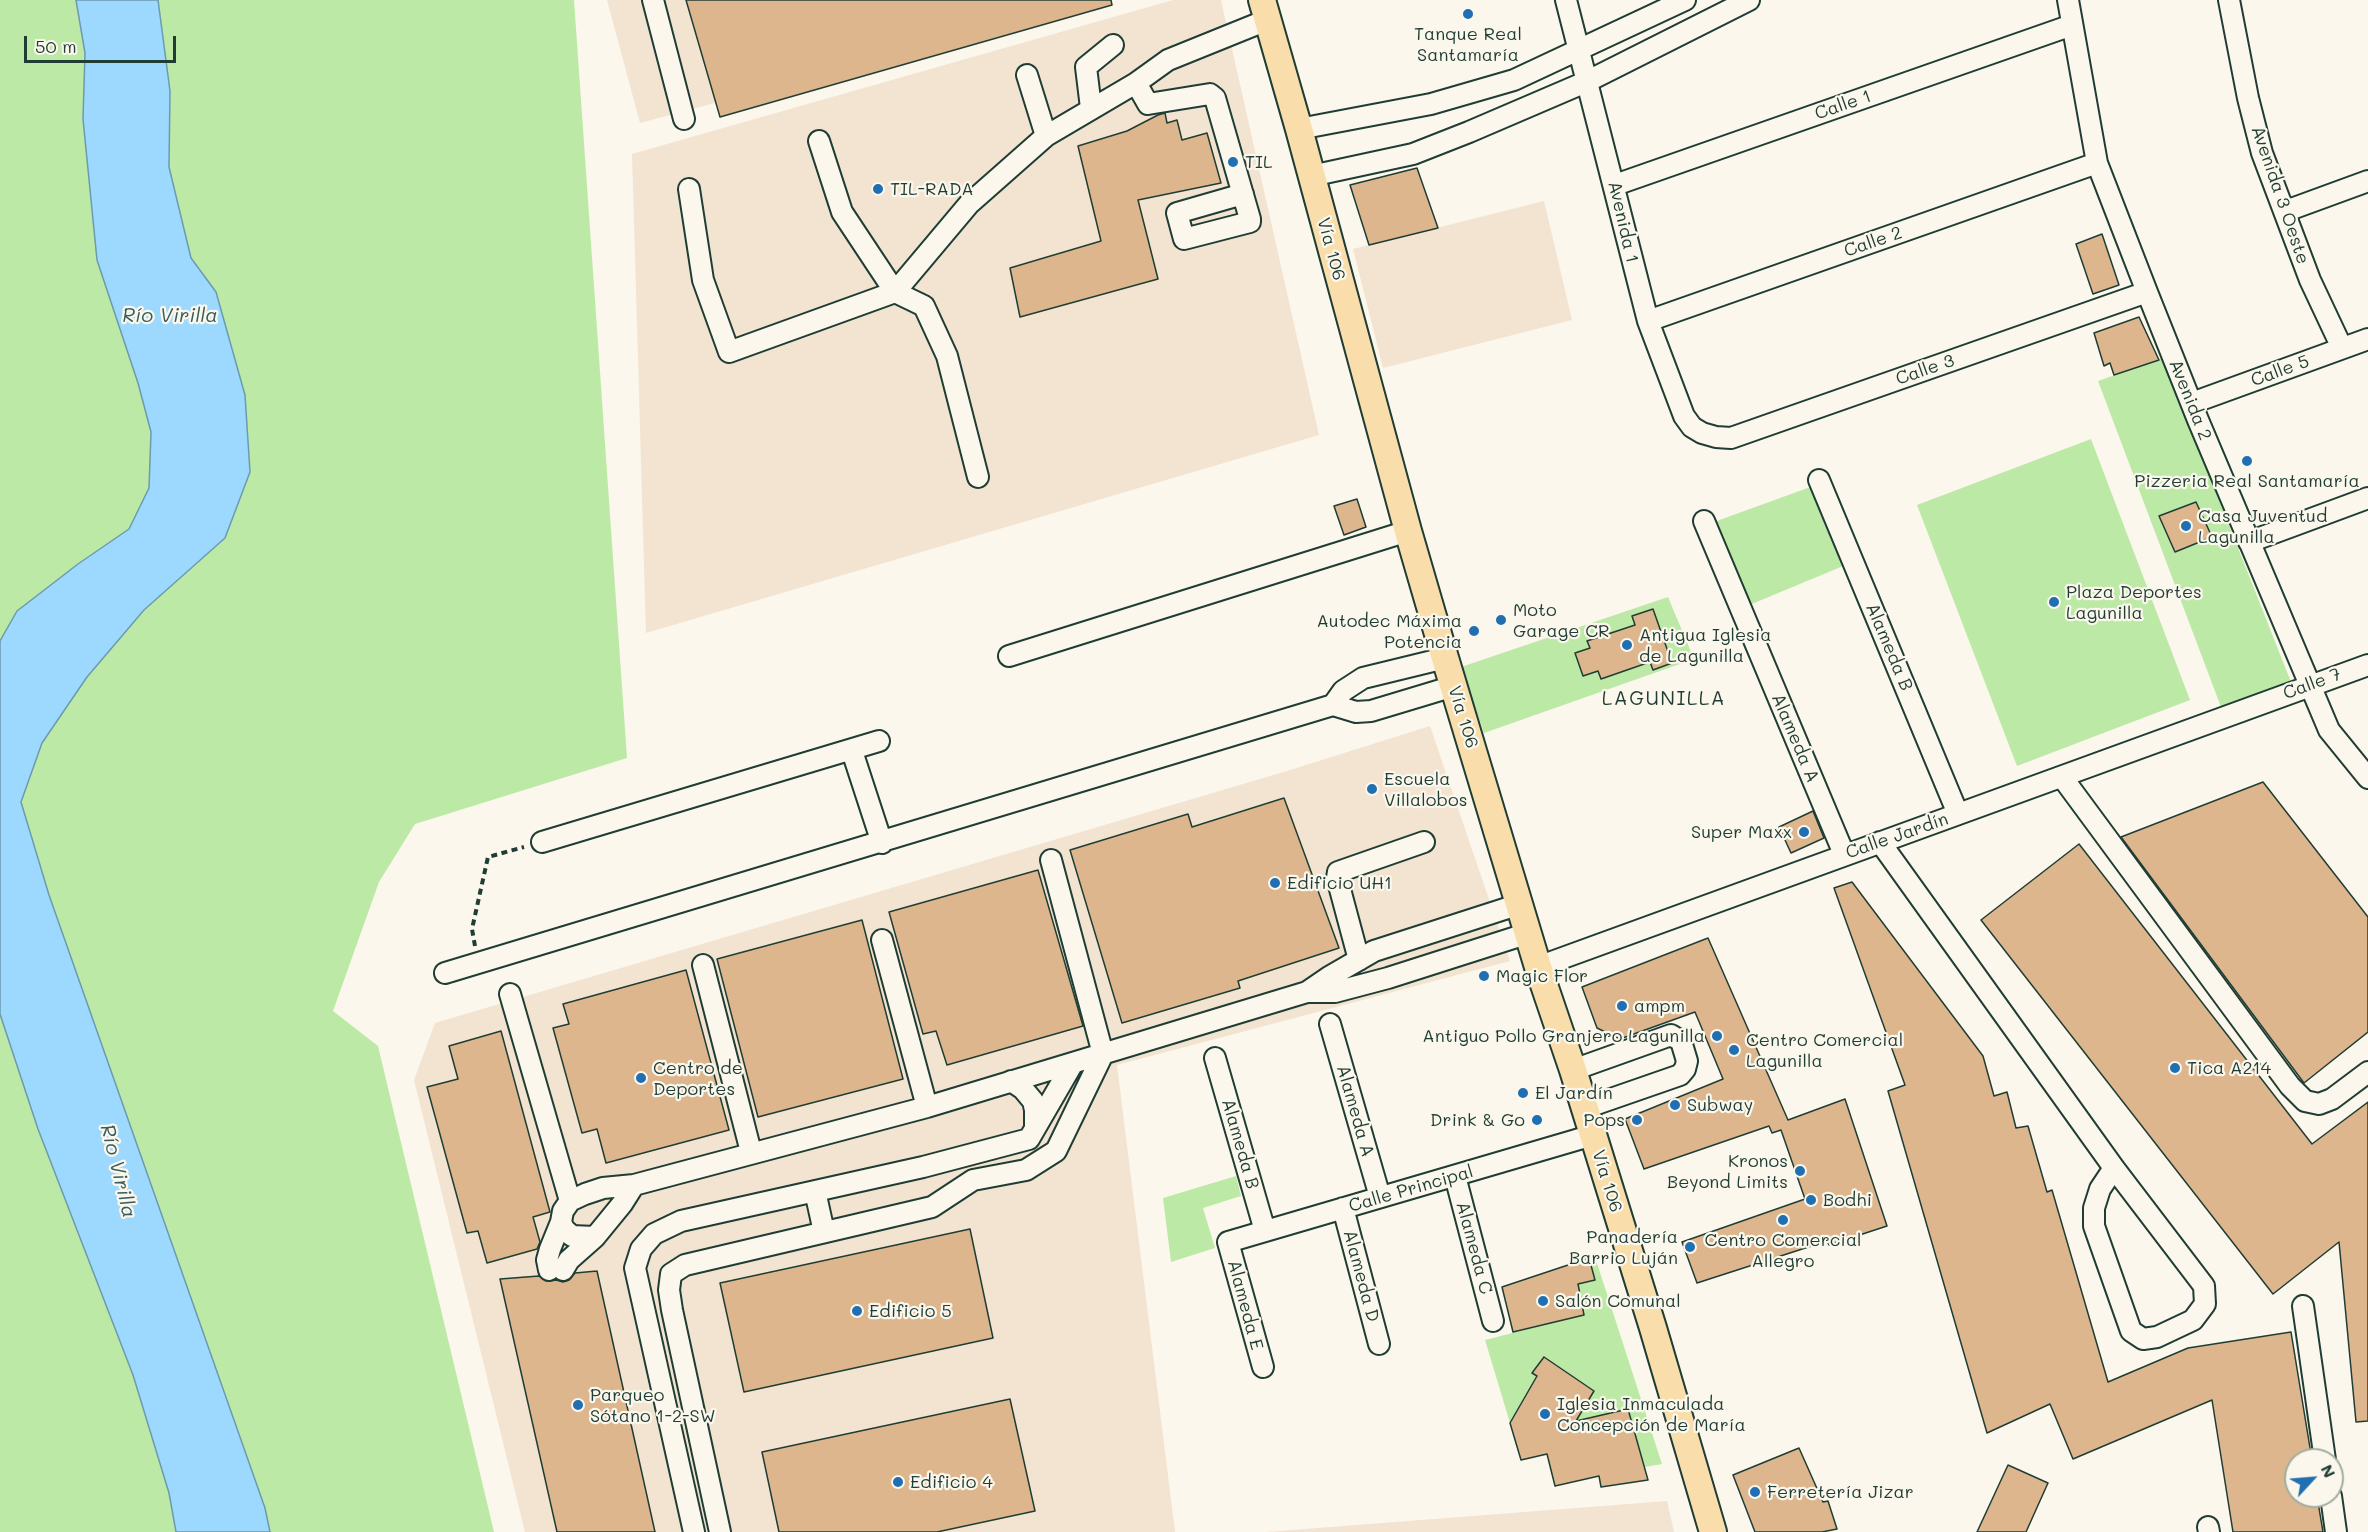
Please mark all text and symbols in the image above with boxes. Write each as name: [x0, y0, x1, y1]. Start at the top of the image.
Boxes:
marker: Tanque Real Santamaría: [1461, 7, 1475, 21]
place label: Tanque Real Santamaría: [1414, 23, 1522, 66]
scale bar: [27, 24, 178, 62]
text: 50 m: [35, 34, 77, 58]
street label: Calle 1: [1812, 85, 1874, 125]
street label: Avenida 3 Oeste: [2246, 123, 2314, 267]
place label: TIL: [1245, 151, 1272, 173]
marker: TIL: [1226, 155, 1240, 169]
place label: TIL-RADA: [890, 178, 974, 200]
street label: Avenida 1: [1603, 179, 1643, 265]
marker: TIL-RADA: [871, 182, 885, 196]
street label: Vía 106: [1312, 215, 1350, 283]
street label: Calle 2: [1841, 222, 1905, 262]
water label: Río Virilla: [122, 304, 218, 328]
street label: Calle 3: [1893, 350, 1957, 390]
street label: Calle 5: [2248, 351, 2312, 391]
street label: Avenida 2: [2164, 356, 2216, 444]
marker: Pizzeria Real Santamaría: [2240, 454, 2254, 468]
place label: Pizzeria Real Santamaría: [2134, 470, 2360, 492]
place label: Casa Juventud Lagunilla: [2198, 505, 2327, 548]
marker: Casa Juventud Lagunilla: [2179, 519, 2193, 533]
place label: Plaza Deportes Lagunilla: [2066, 581, 2202, 624]
marker: Plaza Deportes Lagunilla: [2047, 595, 2061, 609]
place label: Moto Garage CR: [1513, 599, 1610, 642]
street label: Alameda B: [1861, 600, 1917, 694]
place label: Autodec Máxima Potencia: [1316, 610, 1462, 652]
marker: Moto Garage CR: [1494, 613, 1508, 627]
marker: Autodec Máxima Potencia: [1467, 624, 1481, 638]
place label: Antigua Iglesia de Lagunilla: [1639, 624, 1772, 666]
marker: Antigua Iglesia de Lagunilla: [1620, 638, 1634, 652]
street label: Calle 7: [2280, 664, 2344, 704]
street label: Vía 106: [1443, 683, 1483, 751]
district label: LAGUNILLA: [1602, 687, 1726, 711]
street label: Alameda A: [1767, 690, 1823, 786]
place label: Escuela Villalobos: [1384, 768, 1467, 810]
marker: Escuela Villalobos: [1365, 782, 1379, 796]
street label: Calle Jardín: [1843, 808, 1951, 864]
place label: Super Maxx: [1691, 821, 1792, 843]
marker: Super Maxx: [1797, 825, 1811, 839]
place label: Edificio UH1: [1287, 872, 1392, 894]
marker: Edificio UH1: [1268, 876, 1282, 890]
place label: Magic Flor: [1496, 965, 1588, 987]
marker: Magic Flor: [1477, 969, 1491, 983]
place label: ampm: [1634, 995, 1685, 1017]
marker: ampm: [1615, 999, 1629, 1013]
place label: Antiguo Pollo Granjero Lagunilla: [1422, 1025, 1705, 1047]
marker: Antiguo Pollo Granjero Lagunilla: [1710, 1029, 1724, 1043]
place label: Centro Comercial Lagunilla: [1746, 1029, 1903, 1072]
marker: Centro Comercial Lagunilla: [1727, 1043, 1741, 1057]
place label: Centro de Deportes: [653, 1057, 743, 1100]
place label: Tica A214: [2187, 1057, 2271, 1079]
marker: Tica A214: [2168, 1061, 2182, 1075]
street label: Alameda A: [1332, 1063, 1378, 1159]
marker: Centro de Deportes: [634, 1071, 648, 1085]
place label: El Jardín: [1535, 1082, 1613, 1104]
marker: El Jardín: [1516, 1086, 1530, 1100]
place label: Subway: [1687, 1094, 1753, 1116]
street label: Alameda B: [1217, 1096, 1263, 1192]
marker: Subway: [1668, 1098, 1682, 1112]
place label: Drink & Go: [1430, 1109, 1525, 1131]
place label: Pops: [1583, 1109, 1625, 1131]
marker: Drink & Go: [1530, 1113, 1544, 1127]
marker: Pops: [1630, 1113, 1644, 1127]
water label: Río Virilla: [95, 1122, 141, 1220]
street label: Vía 106: [1587, 1147, 1627, 1215]
place label: Kronos Beyond Limits: [1667, 1150, 1788, 1192]
street label: Calle Principal: [1346, 1161, 1476, 1217]
marker: Kronos Beyond Limits: [1793, 1164, 1807, 1178]
place label: Bodhi: [1823, 1189, 1872, 1211]
marker: Bodhi: [1804, 1193, 1818, 1207]
street label: Alameda C: [1451, 1199, 1497, 1297]
marker: Centro Comercial Allegro: [1776, 1213, 1790, 1227]
place label: Panadería Barrio Luján: [1569, 1226, 1678, 1268]
street label: Alameda D: [1338, 1228, 1384, 1324]
place label: Centro Comercial Allegro: [1704, 1229, 1862, 1272]
marker: Panadería Barrio Luján: [1683, 1240, 1697, 1254]
street label: Alameda E: [1223, 1258, 1267, 1352]
place label: Salón Comunal: [1555, 1290, 1681, 1312]
marker: Salón Comunal: [1536, 1294, 1550, 1308]
place label: Edificio 5: [869, 1300, 952, 1322]
marker: Edificio 5: [850, 1304, 864, 1318]
place label: Parqueo Sótano 1-2-SW: [590, 1384, 716, 1426]
place label: Iglesia Inmaculada Concepción de María: [1557, 1393, 1746, 1436]
marker: Parqueo Sótano 1-2-SW: [571, 1398, 585, 1412]
marker: Iglesia Inmaculada Concepción de María: [1538, 1407, 1552, 1421]
north arrow: [2284, 1448, 2344, 1508]
text: N: [2317, 1461, 2341, 1481]
place label: Edificio 4: [910, 1471, 993, 1493]
marker: Edificio 4: [891, 1475, 905, 1489]
place label: Ferretería Jizar: [1767, 1481, 1914, 1503]
marker: Ferretería Jizar: [1748, 1485, 1762, 1499]

